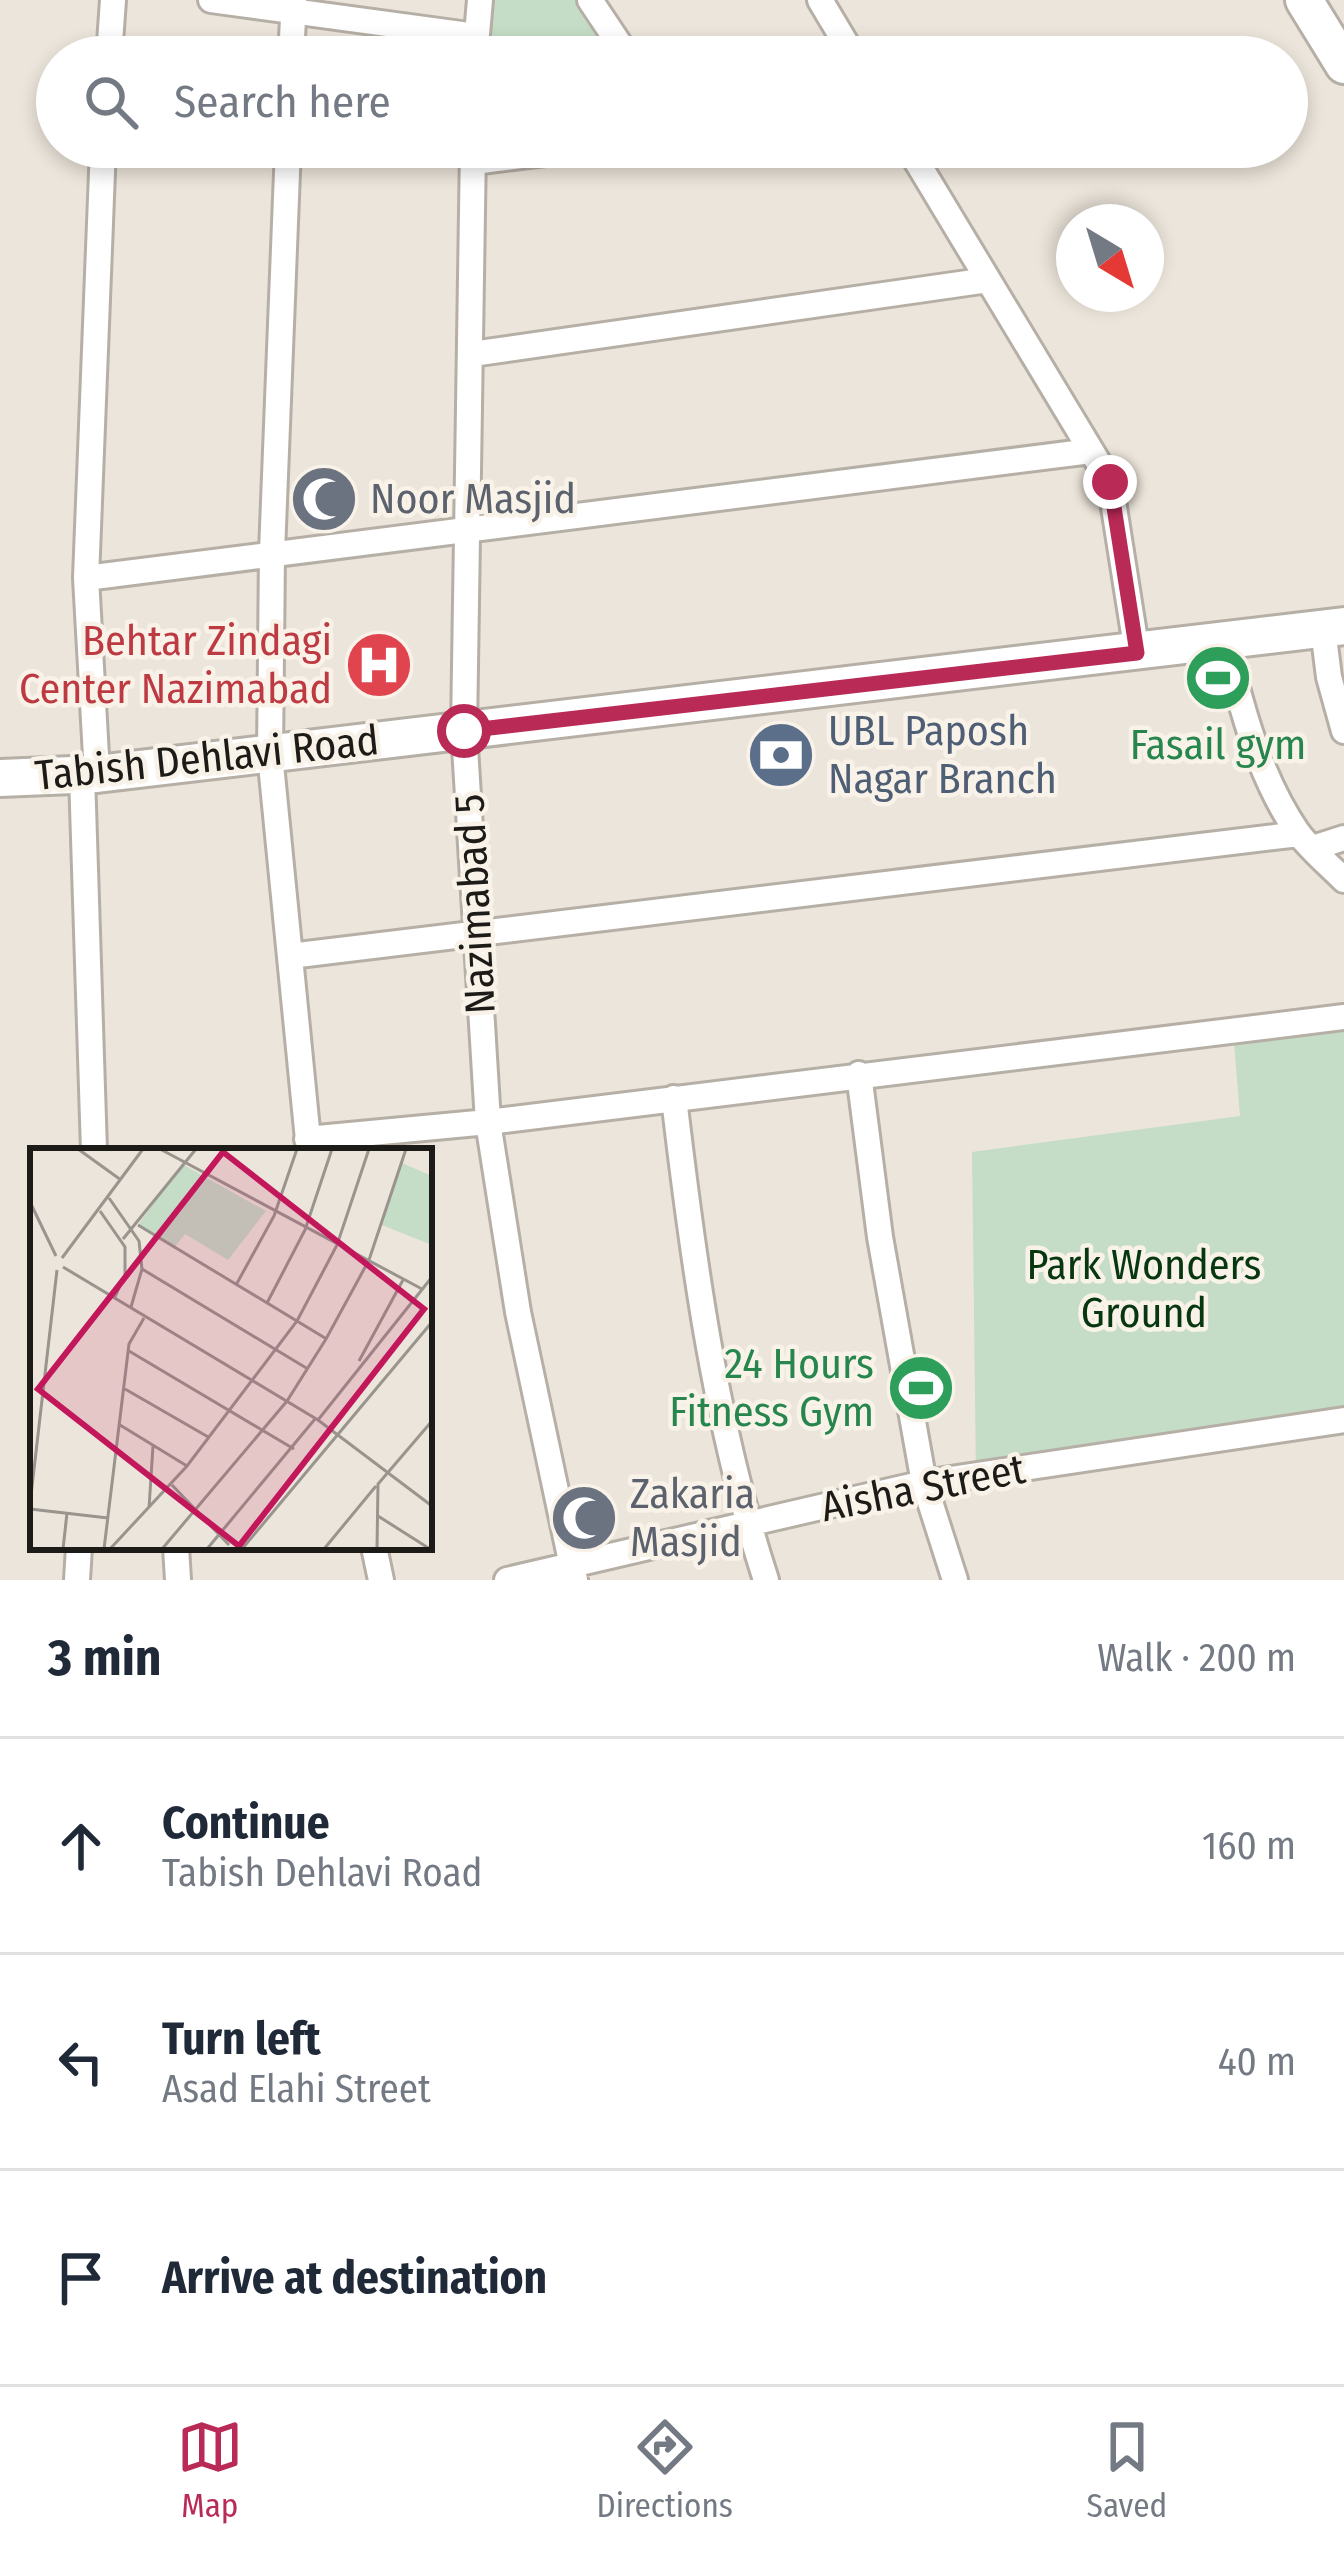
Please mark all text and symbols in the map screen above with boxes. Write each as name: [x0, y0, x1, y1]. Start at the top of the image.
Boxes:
search box: [36, 36, 1308, 168]
icon: search: [78, 69, 144, 135]
text: Search here: [174, 75, 391, 129]
north arrow: [1056, 204, 1164, 312]
route end: [1083, 455, 1137, 509]
mosque icon: Noor Masjid: [289, 464, 359, 534]
place label: Noor Masjid: [370, 474, 576, 524]
place label: Behtar Zindagi Center Nazimabad: [19, 616, 332, 714]
hospital icon: Behtar Zindagi Center Nazimabad: [344, 630, 414, 700]
sports icon: Fasail gym: [1183, 643, 1253, 713]
route start: [437, 704, 491, 758]
place label: UBL Paposh Nagar Branch: [828, 706, 1057, 804]
street label: Tabish Dehlavi Road: [33, 715, 381, 801]
bank icon: UBL Paposh Nagar Branch: [746, 720, 816, 790]
place label: Fasail gym: [1130, 720, 1306, 770]
street label: Nazimabad 5: [444, 793, 506, 1015]
inset map: [30, 1148, 432, 1550]
park label: Park Wonders Ground: [1027, 1240, 1262, 1338]
place label: 24 Hours Fitness Gym: [669, 1339, 874, 1437]
sports icon: 24 Hours Fitness Gym: [886, 1353, 956, 1423]
street label: Aisha Street: [817, 1444, 1029, 1532]
place label: Zakaria Masjid: [630, 1469, 755, 1567]
mosque icon: Zakaria Masjid: [549, 1483, 619, 1553]
text: 3 min: [48, 1627, 162, 1689]
text: Walk · 200 m: [1097, 1635, 1296, 1681]
text: Continue: [162, 1796, 330, 1850]
icon: ahead: [48, 1813, 114, 1879]
text: 160 m: [1202, 1823, 1296, 1869]
text: Tabish Dehlavi Road: [162, 1850, 482, 1896]
text: Turn left: [162, 2012, 321, 2066]
icon: left: [48, 2029, 114, 2095]
text: 40 m: [1218, 2039, 1296, 2085]
text: Asad Elahi Street: [162, 2066, 431, 2112]
icon: arrive: [48, 2245, 114, 2311]
text: Arrive at destination: [162, 2251, 547, 2305]
tab: Map: [177, 2414, 243, 2526]
tab: Directions: [596, 2414, 733, 2526]
tab: Saved: [1087, 2414, 1167, 2526]

